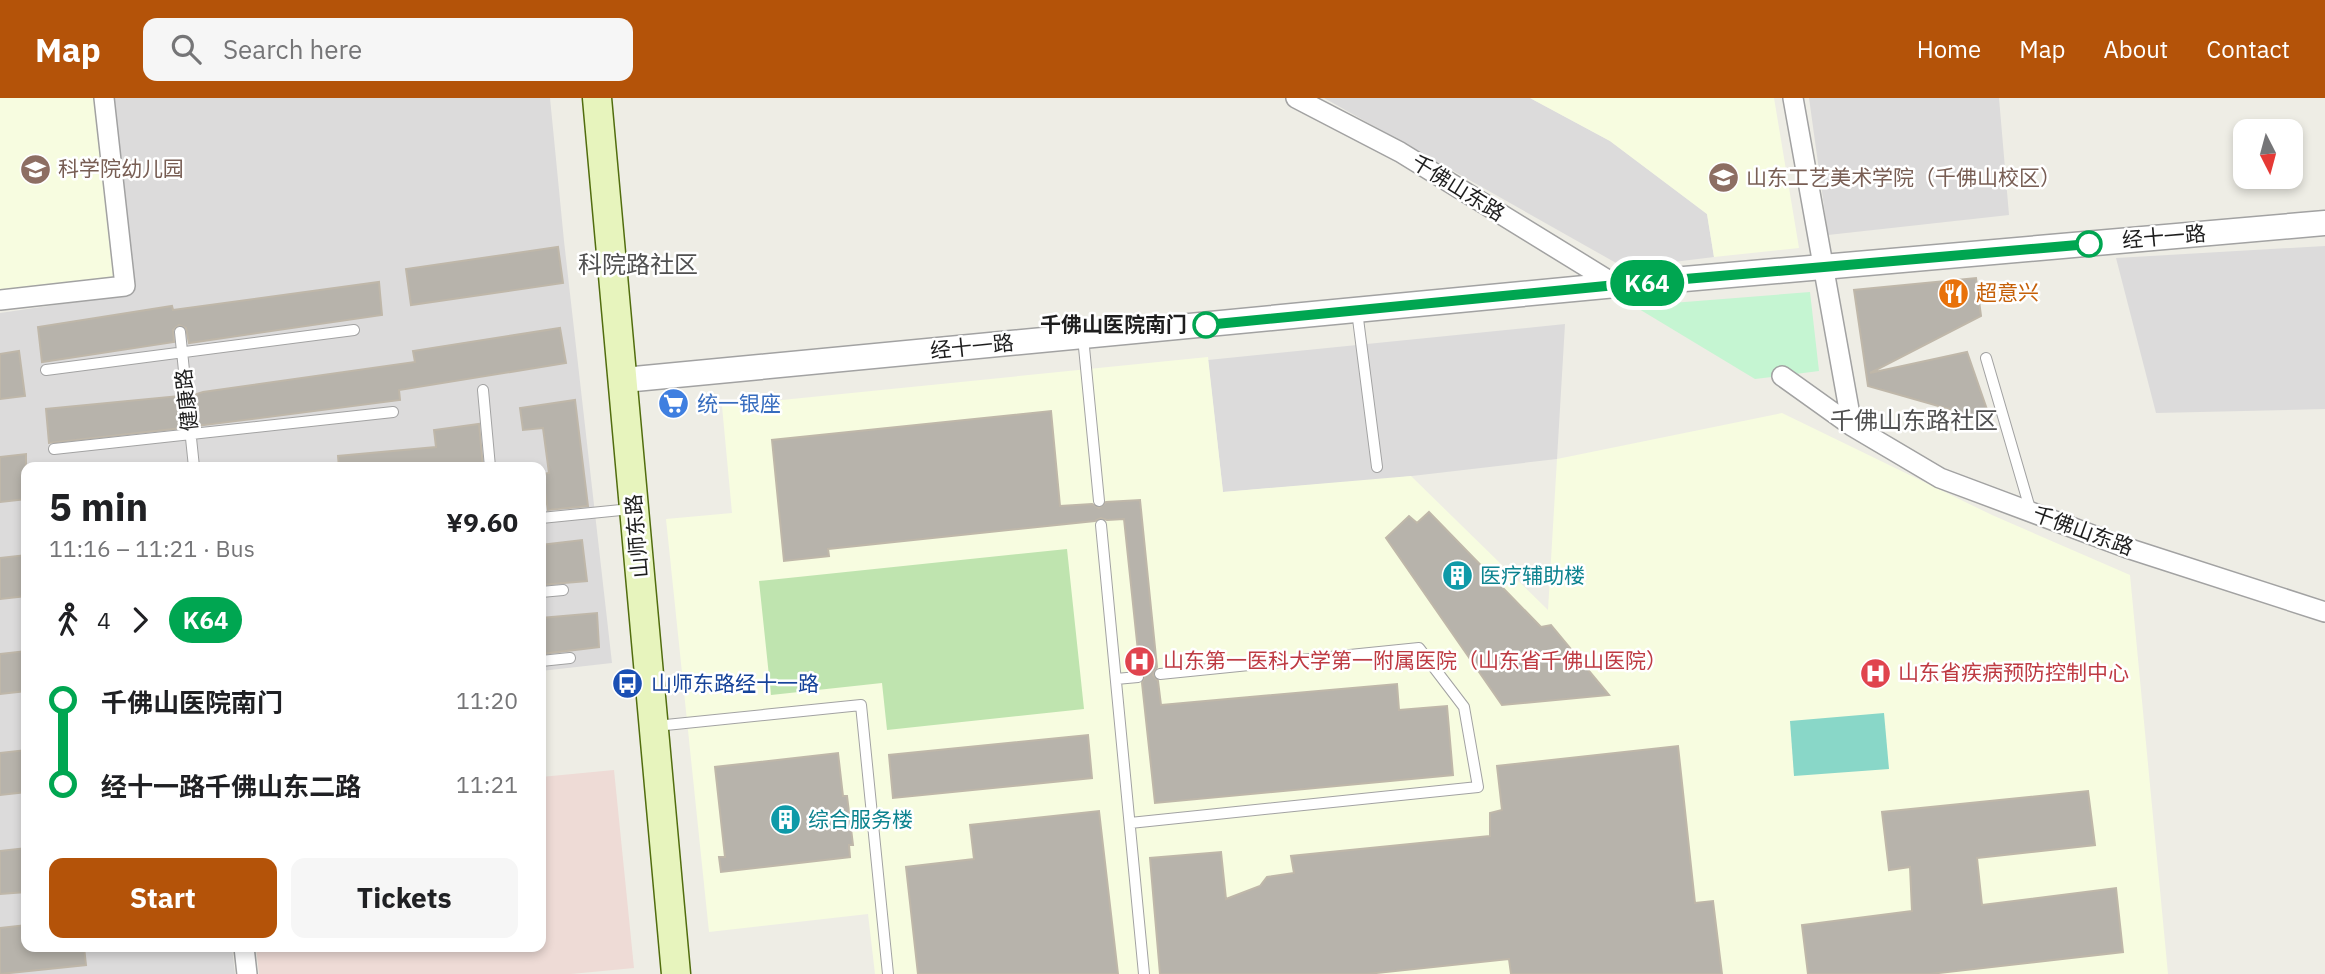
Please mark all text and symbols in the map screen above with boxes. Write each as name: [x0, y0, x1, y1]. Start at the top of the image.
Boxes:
search box: [143, 18, 633, 81]
text: Map: [35, 28, 101, 71]
icon: search: [167, 30, 205, 68]
text: Search here: [223, 32, 362, 66]
text: Home: [1917, 33, 1981, 65]
text: Map: [2019, 33, 2065, 65]
text: About: [2103, 33, 2168, 65]
text: Contact: [2206, 33, 2290, 65]
north arrow: [2233, 119, 2303, 189]
map controls: [2233, 119, 2303, 189]
street label: 千佛山东路: [1407, 147, 1510, 227]
school or university icon: 科学院幼儿园: [18, 152, 52, 186]
place label: 科学院幼儿园: [58, 154, 184, 182]
school or university icon: 山东工艺美术学院（千佛山校区）: [1706, 161, 1740, 195]
place label: 山东工艺美术学院（千佛山校区）: [1746, 163, 2061, 191]
street label: 经十一路: [2121, 218, 2207, 254]
unlabelled marker: [2076, 231, 2102, 257]
district label: 科院路社区: [578, 248, 698, 280]
line badge: K64: [1607, 260, 1687, 306]
text: K64: [1624, 267, 1670, 299]
restaurant icon: 超意兴: [1936, 276, 1970, 310]
place label: 超意兴: [1976, 278, 2039, 306]
place label: 千佛山医院南门: [1040, 310, 1187, 338]
marker: 千佛山医院南门: [1193, 312, 1219, 338]
street label: 经十一路: [929, 328, 1015, 364]
street label: 健康路: [169, 367, 203, 433]
supermarket icon: 统一银座: [657, 387, 691, 421]
place label: 统一银座: [697, 389, 781, 417]
district label: 千佛山东路社区: [1830, 404, 1998, 436]
text: 5 min: [49, 482, 148, 531]
street label: 山师东路: [618, 493, 654, 579]
street label: 千佛山东路: [2029, 499, 2137, 561]
text: ¥9.60: [446, 505, 518, 539]
text: 11:16 – 11:21 · Bus: [49, 533, 255, 563]
building icon: 医疗辅助楼: [1440, 559, 1474, 593]
place label: 医疗辅助楼: [1480, 561, 1585, 589]
icon: walk: [49, 601, 87, 639]
icon: forward: [121, 601, 159, 639]
text: K64: [183, 604, 228, 636]
text: 4: [97, 605, 111, 635]
hospital icon: 山东第一医科大学第一附属医院（山东省千佛山医院）: [1123, 644, 1157, 678]
place label: 山东第一医科大学第一附属医院（山东省千佛山医院）: [1163, 646, 1667, 674]
hospital icon: 山东省疾病预防控制中心: [1858, 656, 1892, 690]
place label: 山东省疾病预防控制中心: [1898, 658, 2129, 686]
bus stop icon: 山师东路经十一路: [611, 667, 645, 701]
place label: 山师东路经十一路: [651, 669, 819, 697]
text: 千佛山医院南门: [101, 685, 283, 719]
text: 11:20: [456, 685, 518, 715]
text: 经十一路千佛山东二路: [101, 769, 361, 803]
text: 11:21: [456, 769, 518, 799]
building icon: 综合服务楼: [768, 803, 802, 837]
place label: 综合服务楼: [808, 805, 913, 833]
button: Start: [49, 858, 277, 938]
button: Tickets: [291, 858, 518, 938]

